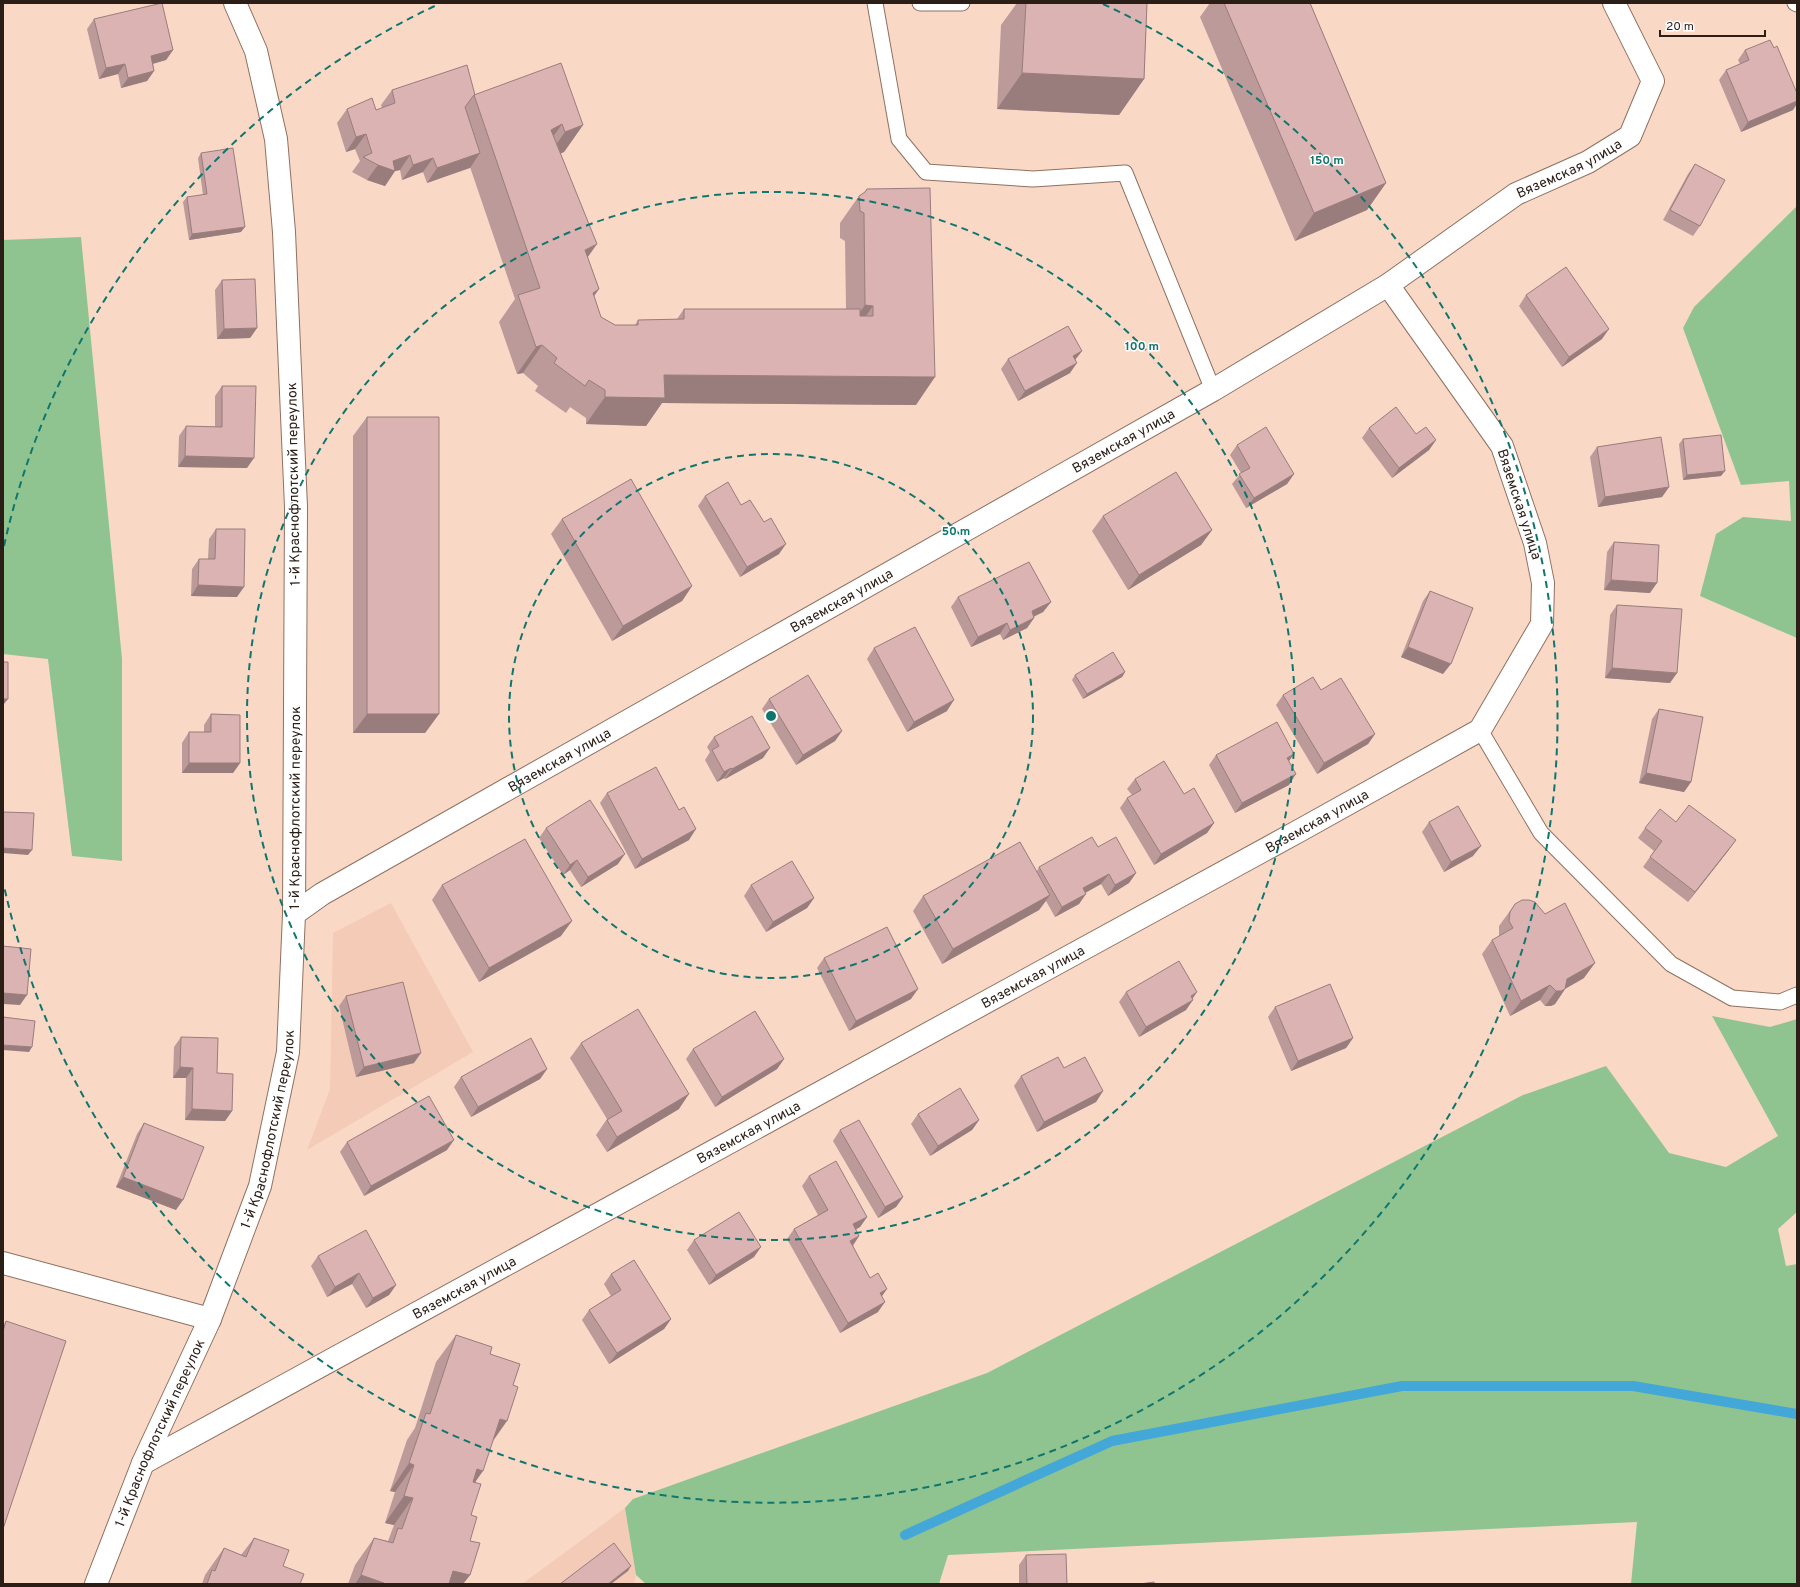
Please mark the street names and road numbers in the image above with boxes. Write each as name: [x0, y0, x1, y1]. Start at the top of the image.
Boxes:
street label: Вяземская улица: [1514, 136, 1625, 203]
street label: 1-й Краснофлотский переулок: [284, 382, 305, 586]
street label: Вяземская улица: [1070, 406, 1178, 478]
street label: Вяземская улица: [1493, 447, 1544, 562]
street label: Вяземская улица: [788, 566, 896, 637]
street label: 1-й Краснофлотский переулок: [287, 706, 305, 910]
street label: Вяземская улица: [506, 725, 614, 797]
street label: Вяземская улица: [1263, 787, 1372, 858]
street label: Вяземская улица: [979, 943, 1088, 1013]
street label: 1-й Краснофлотский переулок: [238, 1029, 299, 1231]
street label: Вяземская улица: [694, 1098, 804, 1168]
street label: Вяземская улица: [410, 1254, 520, 1324]
street label: 1-й Краснофлотский переулок: [112, 1337, 209, 1530]

